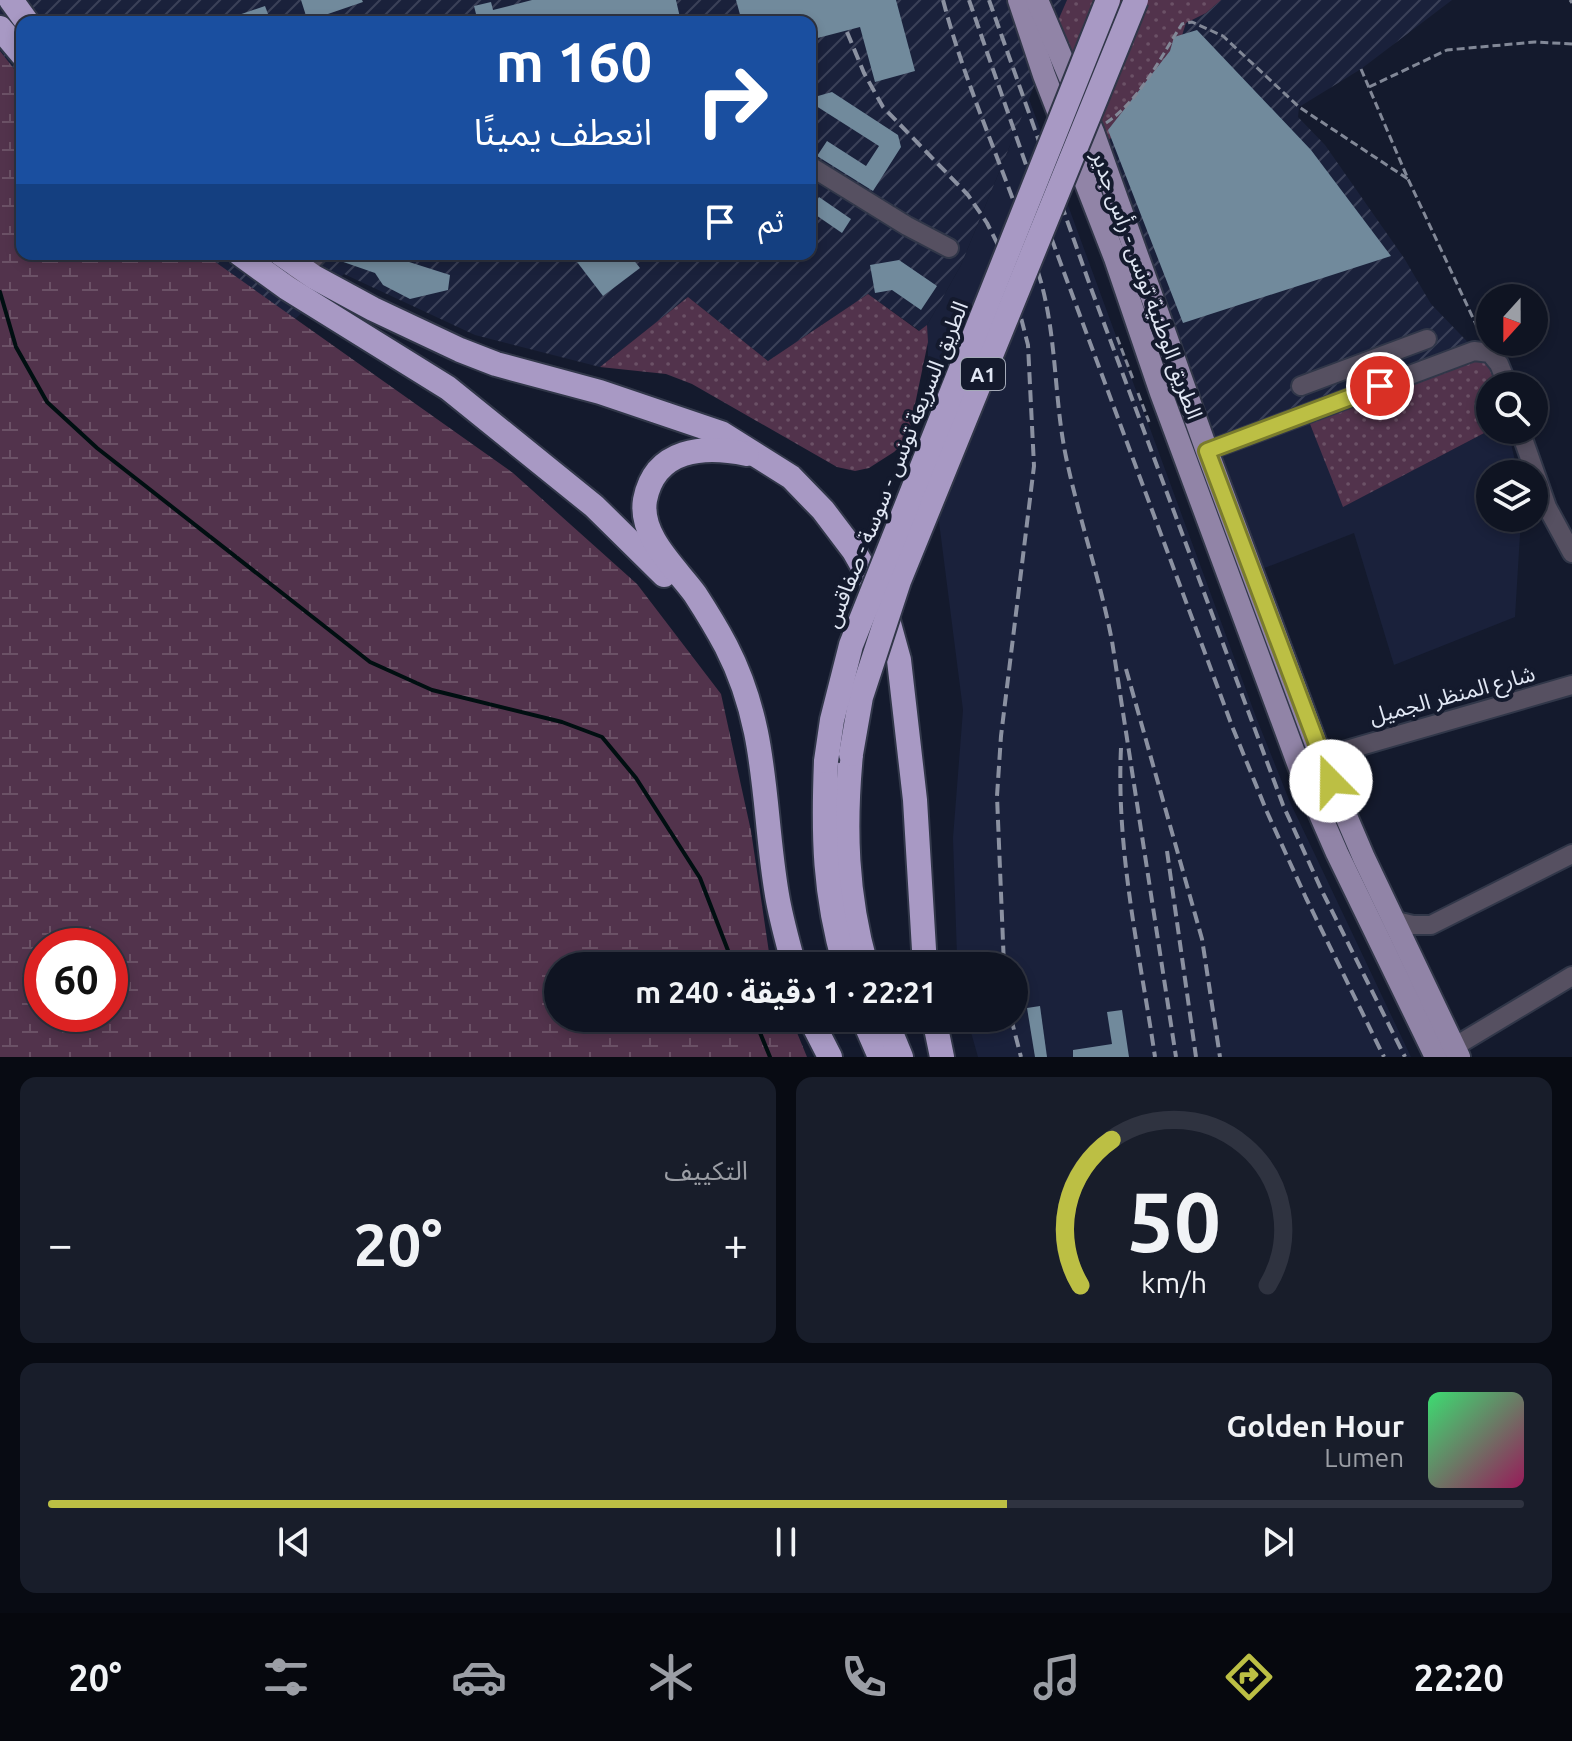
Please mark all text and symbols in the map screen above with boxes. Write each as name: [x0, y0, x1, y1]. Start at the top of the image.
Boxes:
text: 160 m: [496, 30, 652, 93]
icon: right: [680, 48, 784, 152]
text: انعطف يمينًا: [474, 111, 652, 152]
street label: الطريق الوطنية تونس - رأس جدير: [1086, 147, 1208, 423]
icon: arrive: [698, 200, 742, 244]
text: ثم: [758, 204, 784, 238]
north arrow: [1476, 284, 1548, 356]
map controls: [1476, 284, 1548, 532]
street label: الطريق السريعة تونس - سوسة - صفاقس: [818, 297, 974, 632]
pin: [1346, 352, 1414, 420]
road number: A1: [961, 358, 1005, 390]
icon: arrive: [1358, 364, 1402, 408]
button: search: [1476, 372, 1548, 444]
button: layers: [1476, 460, 1548, 532]
street label: شارع المنظر الجميل: [1366, 660, 1539, 733]
position arrow: [1289, 739, 1373, 823]
speed limit sign: 60: [24, 928, 128, 1032]
text: 22:21 · 1 دقيقة · 240 m: [635, 975, 937, 1009]
text: التكييف: [664, 1156, 748, 1185]
text: 50: [1127, 1174, 1221, 1268]
text: 20°: [354, 1210, 442, 1277]
text: −: [48, 1219, 73, 1268]
text: +: [723, 1219, 748, 1268]
text: km/h: [1141, 1266, 1207, 1298]
text: Golden Hour: [1226, 1409, 1404, 1443]
text: Lumen: [1324, 1443, 1404, 1472]
icon: previous: [272, 1520, 316, 1564]
icon: pause: [764, 1520, 808, 1564]
icon: next: [1256, 1520, 1300, 1564]
icon: filters: [258, 1649, 314, 1705]
icon: car: [451, 1649, 507, 1705]
icon: climate: [643, 1649, 699, 1705]
icon: phone: [836, 1649, 892, 1705]
icon: music: [1029, 1649, 1085, 1705]
icon: directions: [1221, 1649, 1277, 1705]
text: 20°: [68, 1657, 122, 1698]
text: 22:20: [1414, 1657, 1504, 1698]

